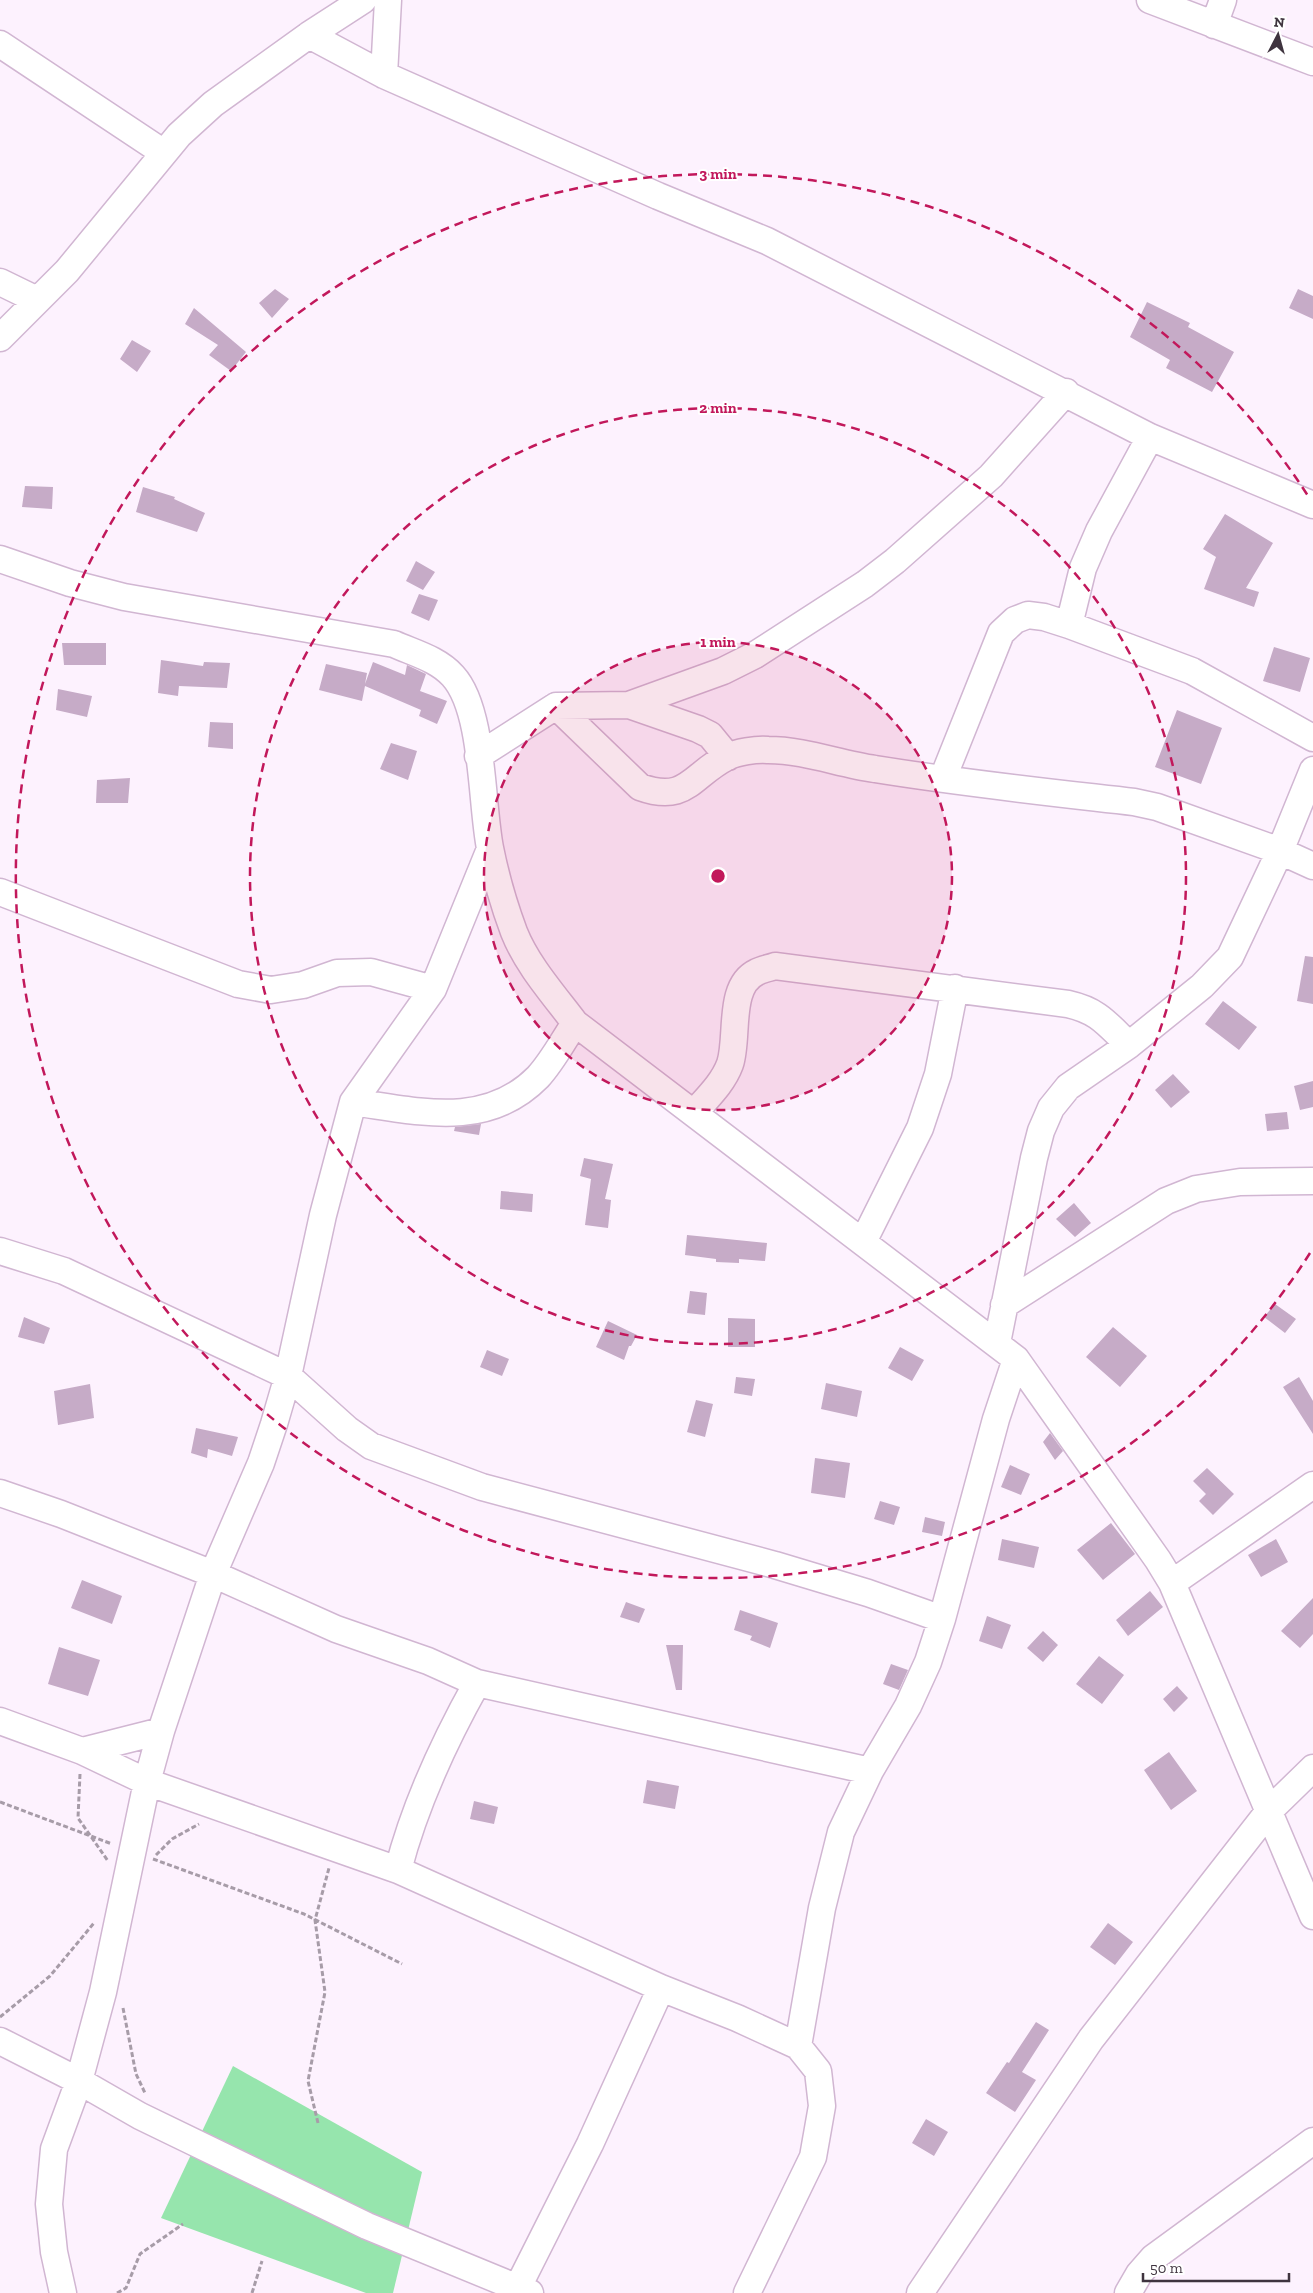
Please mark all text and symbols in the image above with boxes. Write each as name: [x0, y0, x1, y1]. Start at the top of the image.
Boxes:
north arrow: [1253, 10, 1303, 60]
text: N: [1273, 14, 1286, 32]
text: 3 min: [699, 165, 737, 183]
text: 2 min: [699, 399, 737, 417]
text: 1 min: [700, 633, 736, 651]
centre of rings: [709, 867, 727, 885]
scale bar: [1143, 2250, 1289, 2282]
text: 50 m: [1150, 2259, 1183, 2277]

